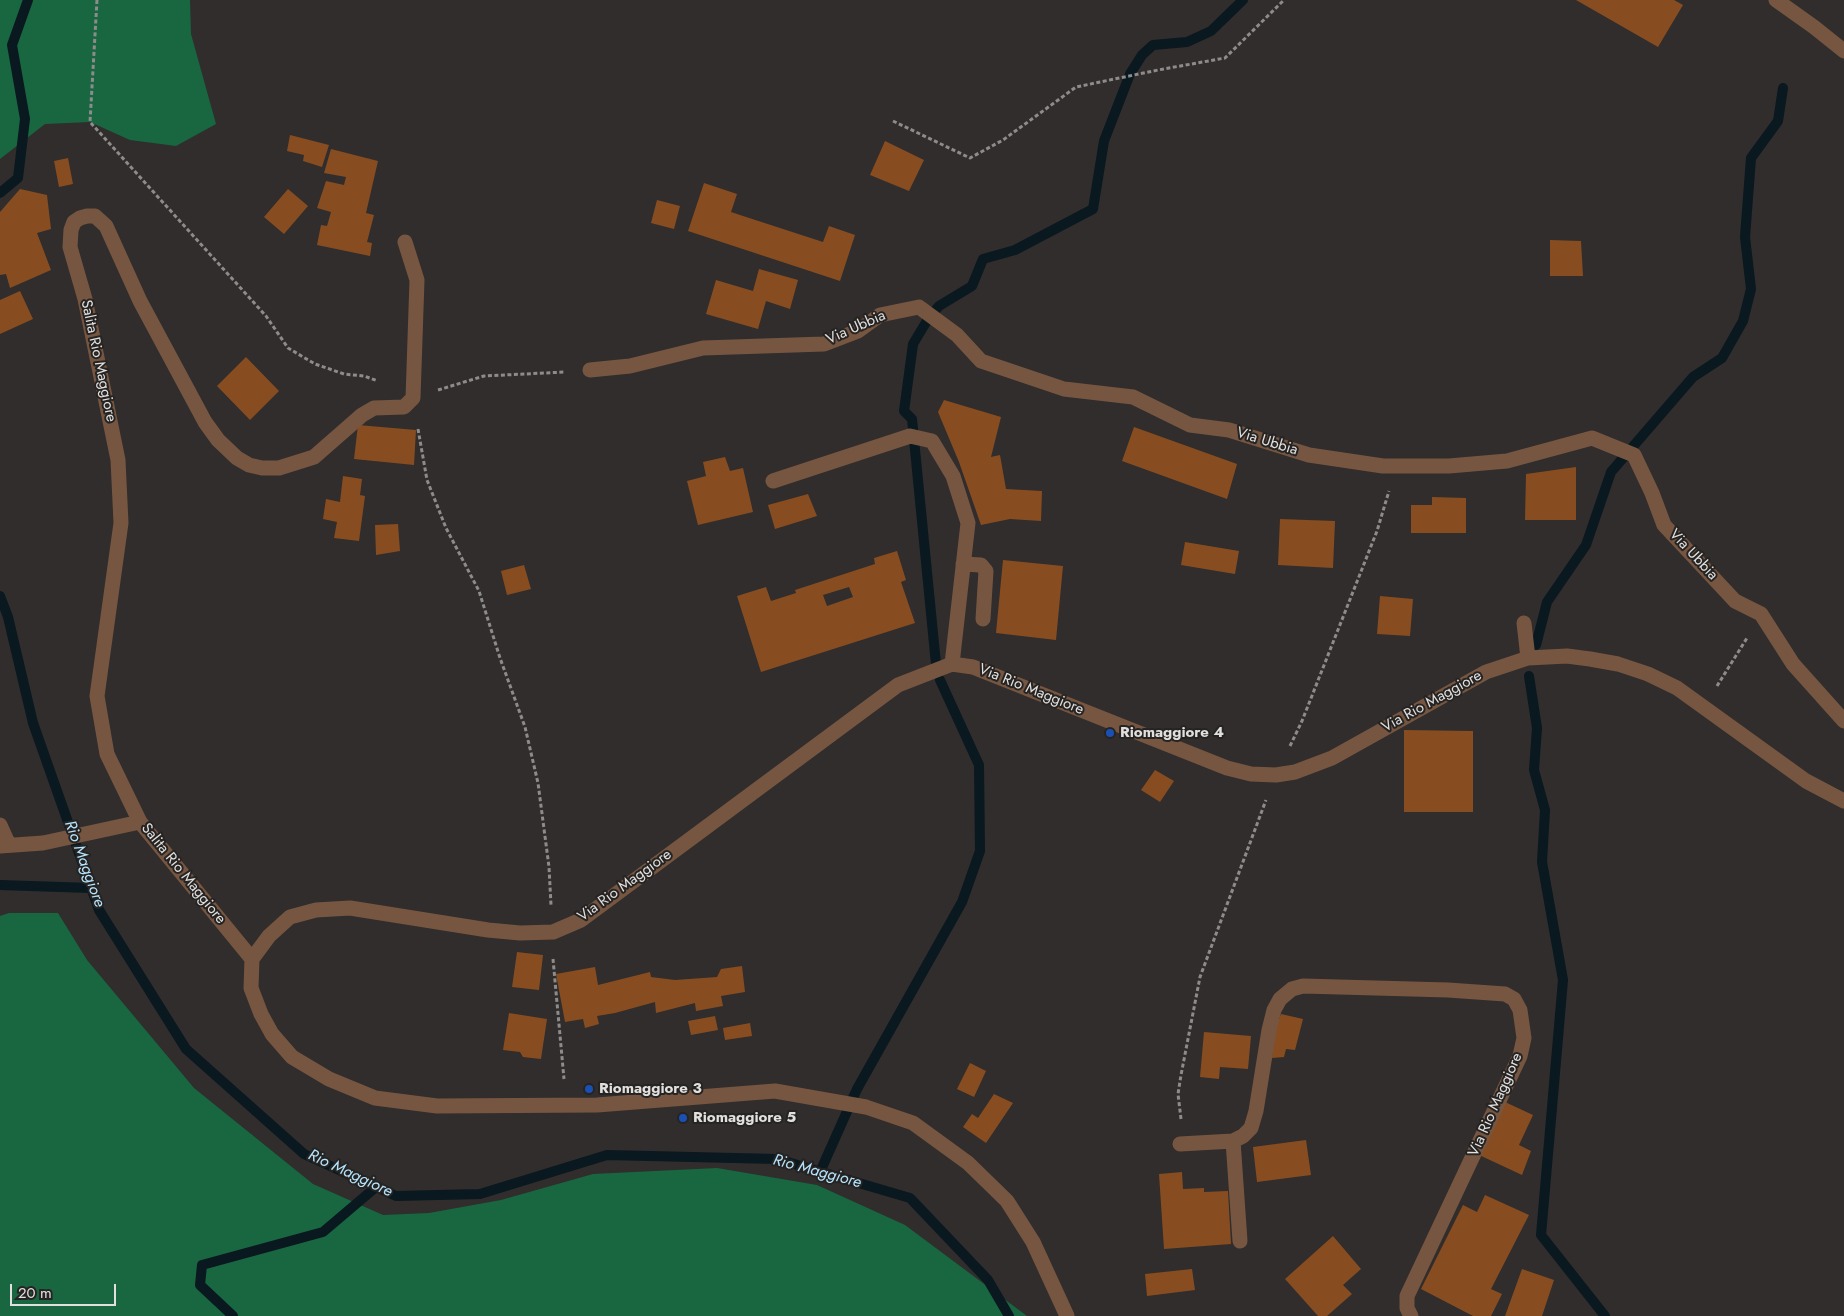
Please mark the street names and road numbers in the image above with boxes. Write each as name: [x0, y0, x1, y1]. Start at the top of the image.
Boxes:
street label: Salita Rio Maggiore: [76, 298, 120, 424]
street label: Via Ubbia: [824, 307, 888, 349]
street label: Via Ubbia: [1234, 424, 1300, 460]
street label: Via Ubbia: [1665, 526, 1721, 584]
street label: Via Rio Maggiore: [976, 661, 1086, 719]
street label: Via Rio Maggiore: [1379, 667, 1485, 737]
street label: Salita Rio Maggiore: [137, 820, 229, 928]
street label: Via Rio Maggiore: [575, 846, 675, 926]
street label: Via Rio Maggiore: [1465, 1050, 1527, 1160]

